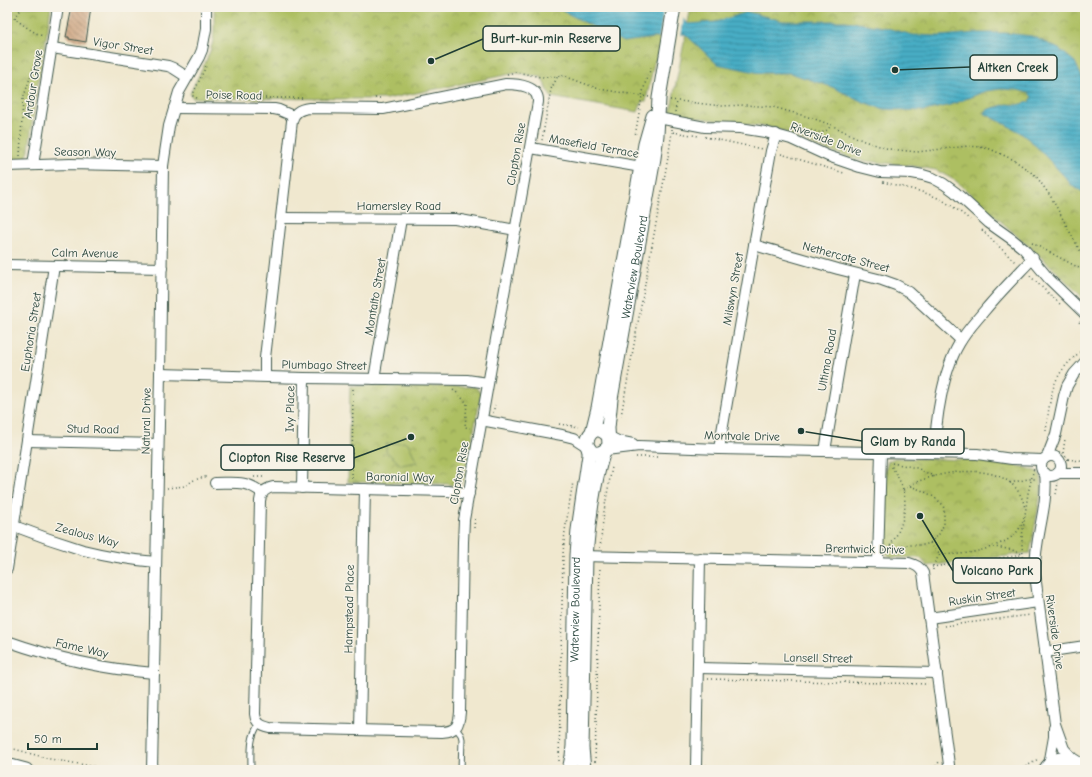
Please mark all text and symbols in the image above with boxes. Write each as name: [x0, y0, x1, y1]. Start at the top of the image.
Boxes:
callout: Burt-kur-min Reserve: [483, 26, 620, 51]
text: Burt-kur-min Reserve: [491, 31, 612, 46]
street label: Vigor Street: [92, 34, 155, 58]
street label: Ardour Grove: [21, 49, 45, 119]
callout: Aitken Creek: [970, 55, 1057, 80]
text: Aitken Creek: [978, 60, 1049, 75]
street label: Poise Road: [206, 88, 262, 102]
street label: Riverside Drive: [788, 119, 864, 159]
street label: Clopton Rise: [504, 122, 528, 186]
street label: Masefield Terrace: [548, 131, 640, 161]
street label: Season Way: [54, 144, 117, 160]
street label: Hamersley Road: [357, 199, 441, 213]
street label: Waterview Boulevard: [618, 214, 651, 320]
street label: Nethercote Street: [801, 239, 892, 275]
street label: Calm Avenue: [52, 245, 118, 261]
street label: Milswyn Street: [720, 251, 746, 326]
street label: Montalto Street: [361, 257, 389, 337]
street label: Euphoria Street: [18, 291, 44, 373]
street label: Ultimo Road: [815, 328, 839, 392]
street label: Plumbago Street: [281, 357, 367, 373]
street label: Ivy Place: [283, 386, 297, 432]
street label: Natural Drive: [138, 387, 154, 455]
street label: Stud Road: [67, 422, 119, 436]
street label: Montvale Drive: [704, 428, 780, 444]
callout: Glam by Randa: [862, 429, 964, 454]
text: Glam by Randa: [870, 434, 956, 449]
street label: Clopton Rise: [447, 441, 471, 505]
callout: Clopton Rise Reserve: [221, 445, 354, 470]
text: Clopton Rise Reserve: [229, 450, 346, 465]
street label: Baronial Way: [366, 469, 435, 485]
street label: Zealous Way: [54, 520, 121, 550]
street label: Brentwick Drive: [825, 541, 905, 557]
street label: Waterview Boulevard: [567, 557, 583, 662]
callout: Volcano Park: [953, 558, 1041, 583]
text: Volcano Park: [961, 563, 1034, 578]
street label: Hampstead Place: [341, 564, 357, 654]
street label: Ruskin Street: [948, 585, 1017, 609]
street label: Riverside Drive: [1043, 594, 1067, 670]
street label: Fame Way: [54, 635, 110, 661]
street label: Lansell Street: [783, 650, 853, 666]
scale bar: [28, 725, 97, 751]
text: 50 m: [34, 732, 62, 746]

